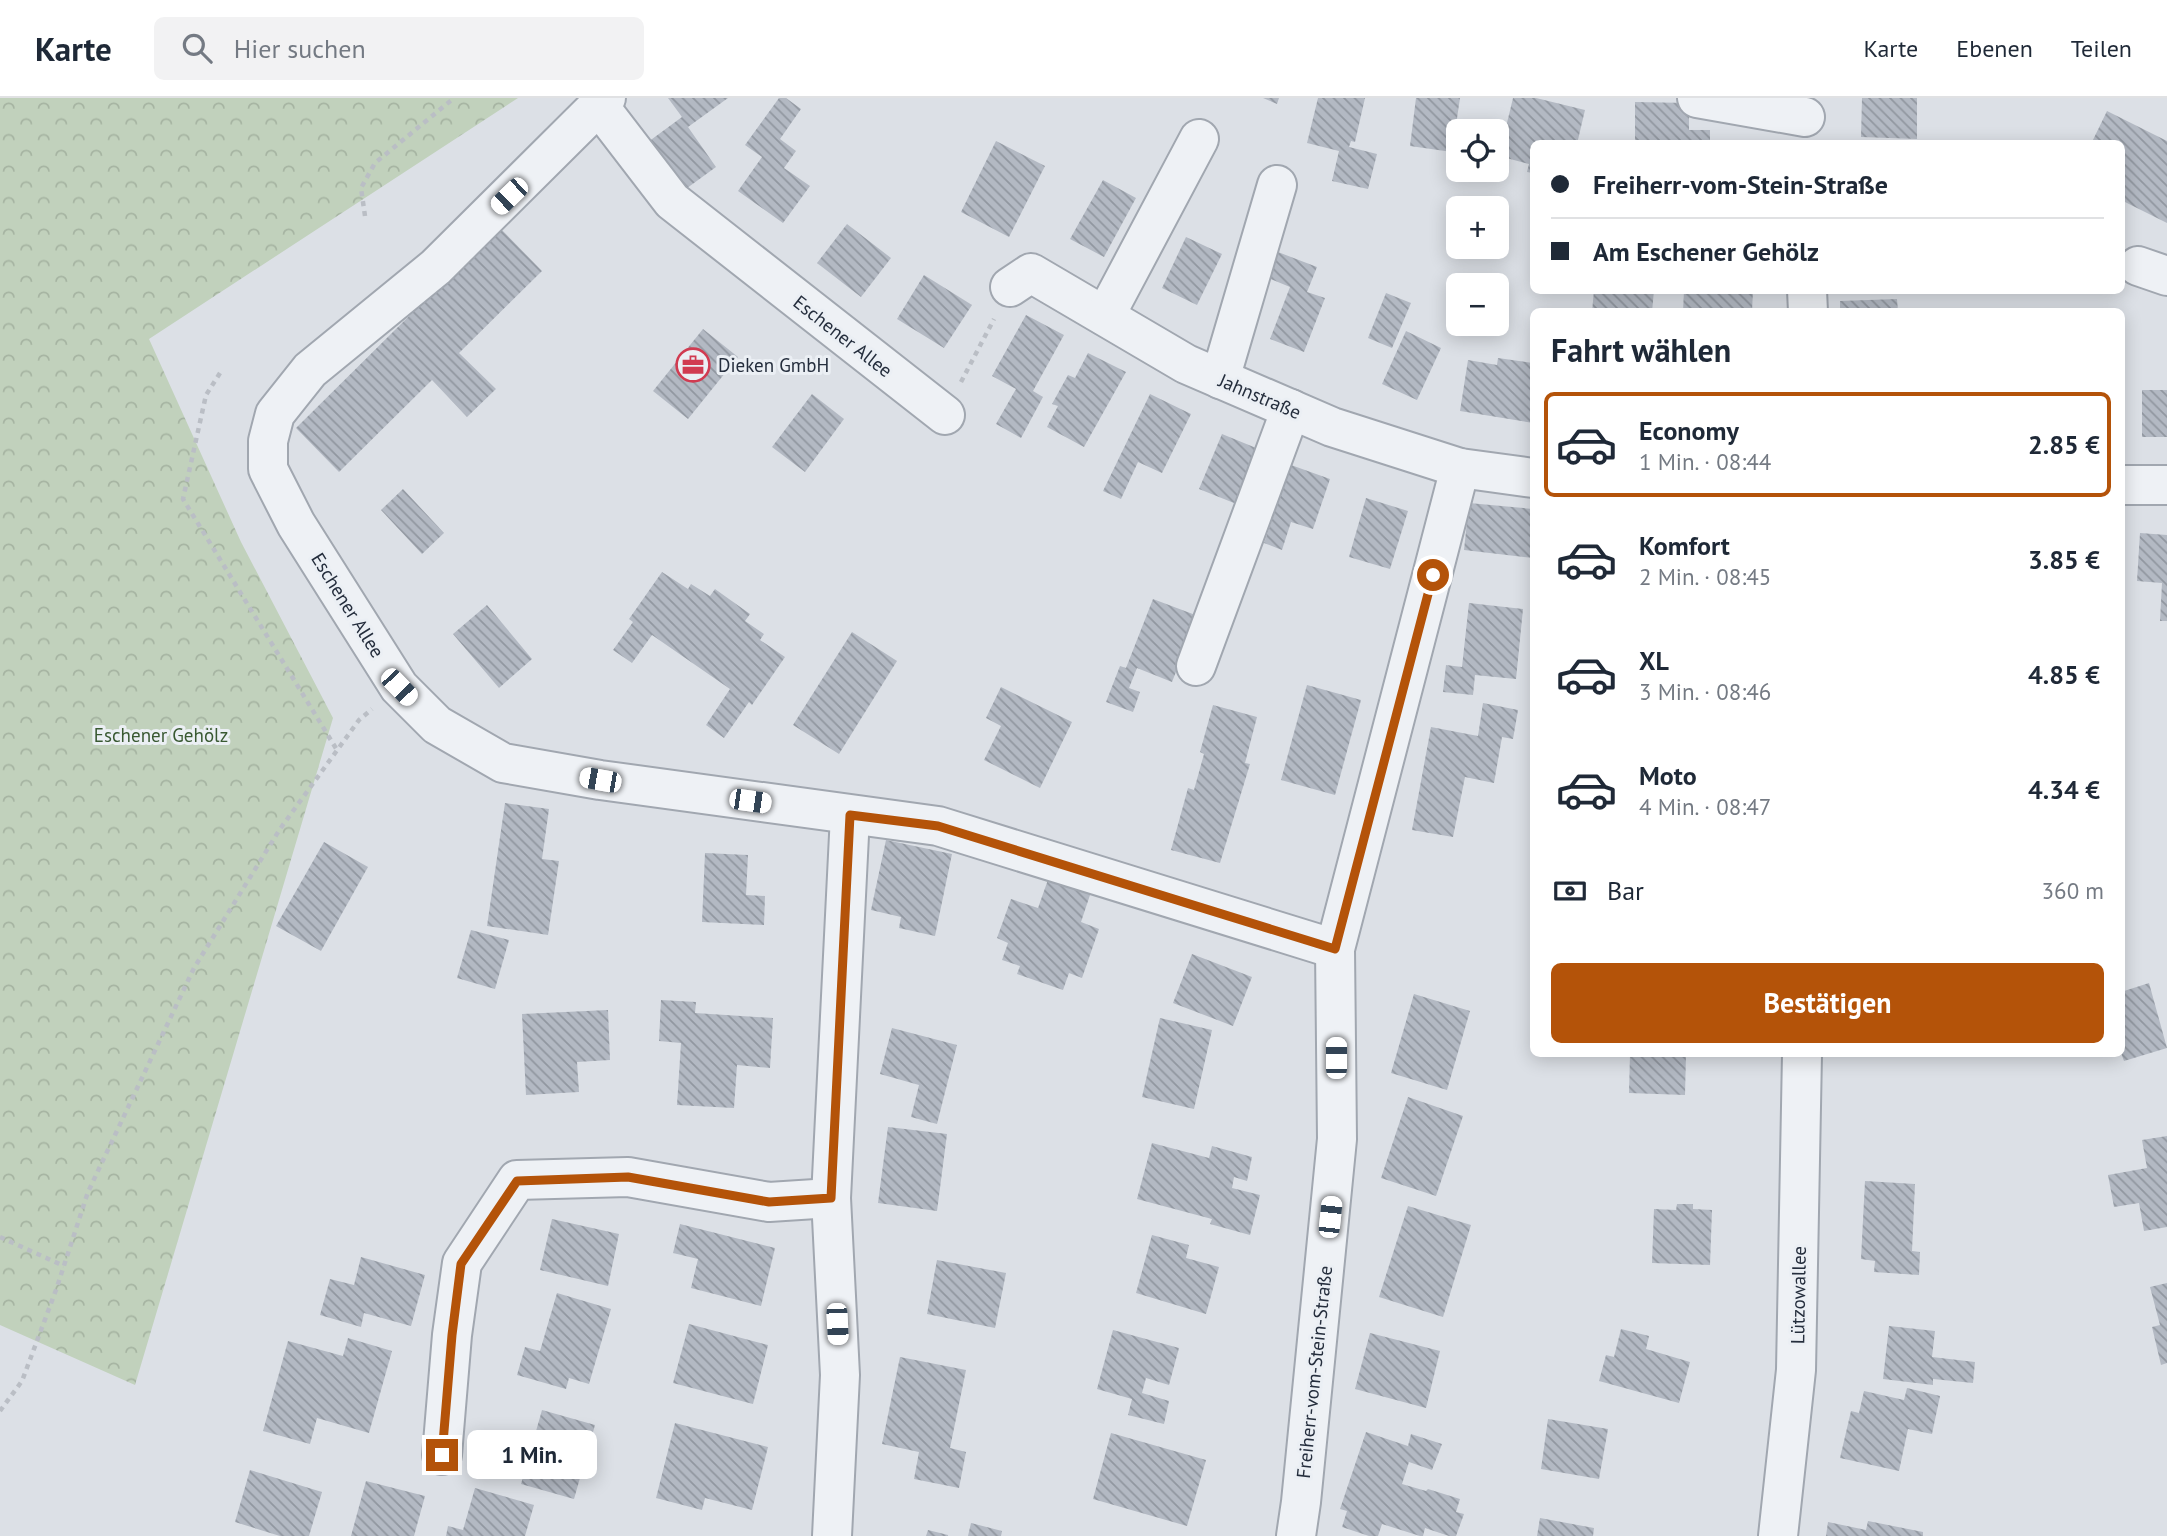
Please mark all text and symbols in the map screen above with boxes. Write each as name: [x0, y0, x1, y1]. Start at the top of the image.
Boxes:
search box: [154, 17, 644, 80]
text: Karte: [35, 27, 112, 70]
icon: search: [178, 29, 216, 67]
text: Hier suchen: [234, 32, 366, 65]
text: Karte: [1864, 33, 1918, 64]
text: Ebenen: [1956, 33, 2033, 64]
text: Teilen: [2071, 33, 2132, 64]
map controls: [1446, 119, 1509, 336]
button: locate: [1446, 119, 1509, 182]
text: Freiherr-vom-Stein-Straße: [1593, 168, 1888, 201]
car: [487, 174, 532, 218]
button: +: [1446, 196, 1509, 259]
text: Am Eschener Gehölz: [1593, 235, 1819, 268]
button: −: [1446, 273, 1509, 336]
street label: Eschener Allee: [789, 290, 897, 382]
text: Fahrt wählen: [1551, 329, 1731, 371]
office icon: Dieken GmbH: [674, 346, 712, 384]
place label: Dieken GmbH: [718, 353, 829, 377]
street label: Jahnstraße: [1214, 368, 1305, 424]
icon: car: [1555, 413, 1618, 476]
text: Economy: [1639, 414, 1739, 447]
text: 2.85 €: [2028, 428, 2100, 461]
text: 1 Min. · 08:44: [1639, 447, 1771, 476]
icon: car: [1555, 528, 1618, 591]
text: Komfort: [1639, 529, 1730, 562]
text: 3.85 €: [2028, 543, 2100, 576]
street label: Eschener Allee: [306, 548, 390, 662]
route start: [1417, 559, 1449, 591]
text: 2 Min. · 08:45: [1639, 562, 1771, 591]
icon: car: [1555, 643, 1618, 706]
text: XL: [1639, 644, 1669, 677]
text: 4.85 €: [2028, 658, 2100, 691]
car: [377, 665, 422, 709]
text: 3 Min. · 08:46: [1639, 677, 1771, 706]
park label: Eschener Gehölz: [94, 723, 228, 747]
icon: car: [1555, 758, 1618, 821]
text: Moto: [1639, 759, 1697, 792]
car: [578, 766, 623, 794]
text: 4.34 €: [2028, 773, 2100, 806]
car: [728, 788, 773, 814]
text: 4 Min. · 08:47: [1639, 792, 1771, 821]
icon: cash: [1551, 872, 1589, 910]
text: Bar: [1607, 874, 1644, 907]
text: 360 m: [2042, 876, 2104, 905]
button: Bestätigen: [1551, 963, 2104, 1043]
car: [1326, 1037, 1347, 1079]
car: [1318, 1195, 1343, 1239]
street label: Lützowallee: [1785, 1246, 1811, 1344]
street label: Freiherr-vom-Stein-Straße: [1291, 1264, 1337, 1480]
car: [826, 1302, 849, 1346]
callout: 1 Min.: [466, 1430, 596, 1480]
route end: [426, 1439, 458, 1471]
text: 1 Min.: [501, 1440, 563, 1469]

